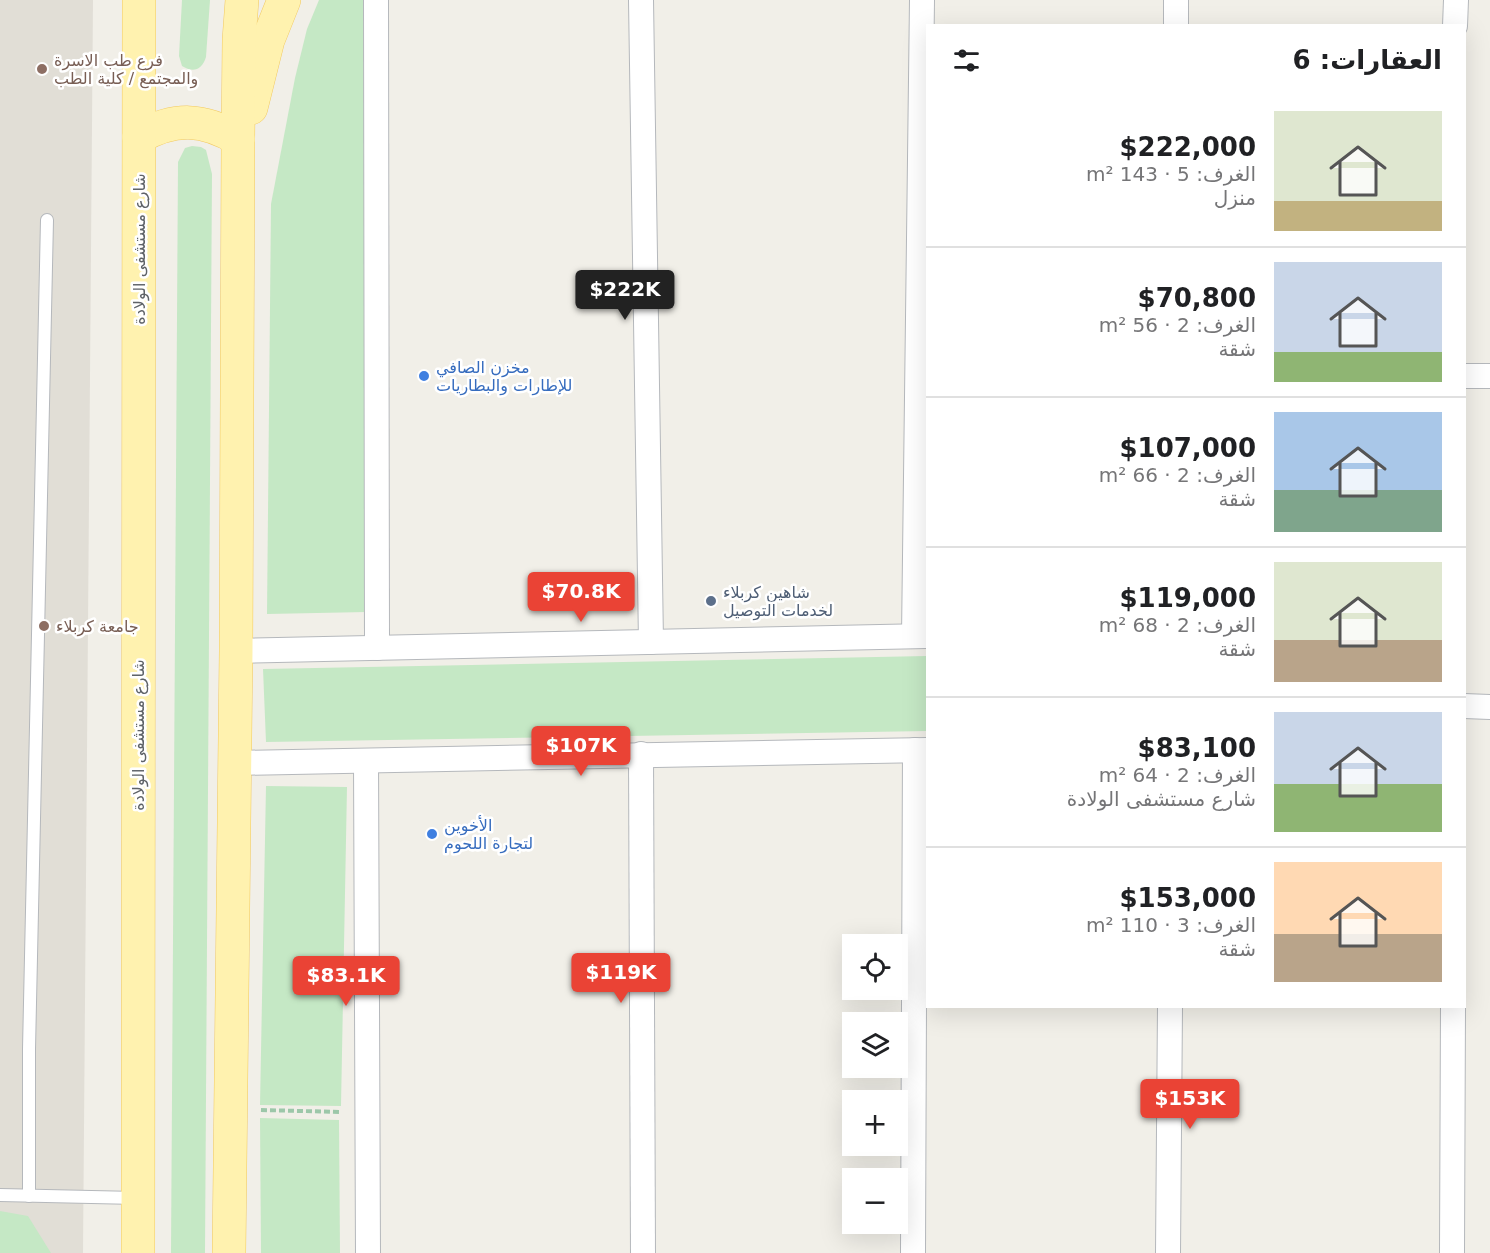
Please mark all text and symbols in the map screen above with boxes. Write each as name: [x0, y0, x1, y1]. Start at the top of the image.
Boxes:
icon: filters: [950, 44, 983, 77]
text: العقارات: 6: [1293, 45, 1442, 75]
place label: فرع طب الاسرة والمجتمع / كلية الطب: [54, 51, 198, 89]
marker: فرع طب الاسرة والمجتمع / كلية الطب: [35, 62, 49, 76]
text: $222,000: [1119, 132, 1256, 162]
icon: home: [1322, 135, 1394, 207]
text: الغرف: 5 · 143 m²: [1086, 162, 1256, 186]
street label: شارع مستشفى الولادة: [130, 173, 150, 325]
text: منزل: [1214, 186, 1256, 210]
pin: $222K: [583, 270, 667, 321]
text: $222K: [589, 277, 661, 301]
text: $70,800: [1138, 283, 1256, 313]
icon: home: [1322, 286, 1394, 358]
text: الغرف: 2 · 56 m²: [1099, 313, 1256, 337]
text: شقة: [1218, 337, 1256, 361]
place label: مخزن الصافي للإطارات والبطاريات: [436, 358, 572, 396]
marker: مخزن الصافي للإطارات والبطاريات: [417, 369, 431, 383]
text: $107,000: [1119, 433, 1256, 463]
icon: home: [1322, 436, 1394, 508]
text: الغرف: 2 · 66 m²: [1099, 463, 1256, 487]
text: شقة: [1218, 487, 1256, 511]
pin: $70.8K: [532, 572, 630, 623]
text: $70.8K: [542, 579, 620, 603]
place label: شاهين كربلاء لخدمات التوصيل: [723, 583, 833, 621]
text: $119,000: [1119, 583, 1256, 613]
icon: home: [1322, 586, 1394, 658]
marker: شاهين كربلاء لخدمات التوصيل: [704, 594, 718, 608]
text: الغرف: 2 · 68 m²: [1099, 613, 1256, 637]
place label: جامعة كربلاء: [56, 617, 139, 637]
marker: جامعة كربلاء: [37, 619, 51, 633]
text: شقة: [1218, 637, 1256, 661]
street label: شارع مستشفى الولادة: [129, 659, 149, 811]
pin: $107K: [539, 726, 623, 777]
text: $107K: [545, 733, 617, 757]
text: $83,100: [1138, 733, 1256, 763]
icon: home: [1322, 736, 1394, 808]
text: الغرف: 2 · 64 m²: [1099, 763, 1256, 787]
text: شارع مستشفى الولادة: [1067, 787, 1256, 811]
place label: الأخوين لتجارة اللحوم: [444, 815, 533, 854]
marker: الأخوين لتجارة اللحوم: [425, 827, 439, 841]
text: $153,000: [1119, 883, 1256, 913]
icon: home: [1322, 886, 1394, 958]
text: الغرف: 3 · 110 m²: [1086, 913, 1256, 937]
map controls: [842, 934, 908, 1234]
button: locate: [842, 934, 908, 1000]
text: شقة: [1218, 937, 1256, 961]
pin: $119K: [579, 953, 663, 1004]
pin: $83.1K: [297, 956, 395, 1007]
text: $119K: [585, 960, 657, 984]
text: $83.1K: [307, 963, 385, 987]
button: layers: [842, 1012, 908, 1078]
pin: $153K: [1148, 1079, 1232, 1130]
text: $153K: [1154, 1086, 1226, 1110]
button: +: [842, 1090, 908, 1156]
button: −: [842, 1168, 908, 1234]

